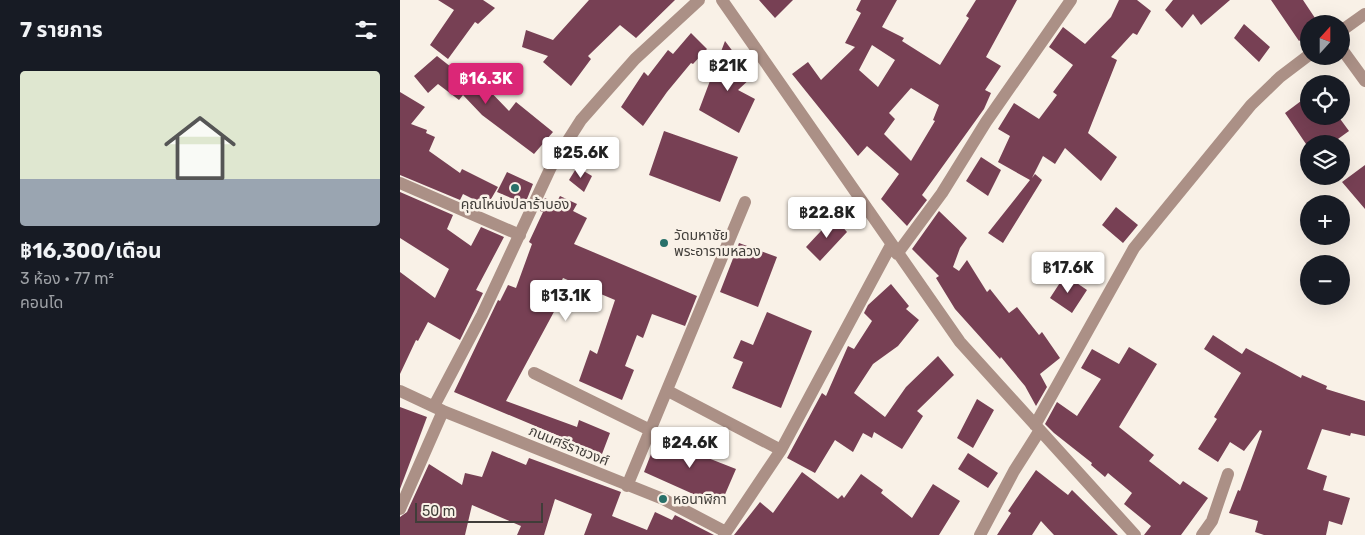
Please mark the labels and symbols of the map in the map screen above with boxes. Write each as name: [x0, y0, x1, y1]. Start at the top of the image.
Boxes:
north arrow: [1300, 15, 1350, 65]
pin: ฿21K: [698, 49, 758, 92]
pin: ฿16.3K: [445, 62, 527, 105]
pin: ฿25.6K: [540, 136, 622, 179]
marker: คุณโหน่งปลาร้าบอง: [509, 182, 521, 194]
place label: คุณโหน่งปลาร้าบอง: [461, 196, 569, 213]
pin: ฿22.8K: [786, 196, 868, 239]
place label: วัดมหาชัย พระอารามหลวง: [674, 227, 761, 260]
marker: วัดมหาชัย พระอารามหลวง: [658, 237, 670, 249]
pin: ฿17.6K: [1027, 252, 1109, 294]
pin: ฿13.1K: [525, 280, 607, 322]
street label: ภนนศรีราชวงศ์: [527, 422, 612, 470]
pin: ฿24.6K: [649, 426, 731, 469]
place label: หอนาฬิกา: [673, 491, 727, 508]
marker: หอนาฬิกา: [657, 493, 669, 505]
scale bar: [415, 500, 542, 523]

